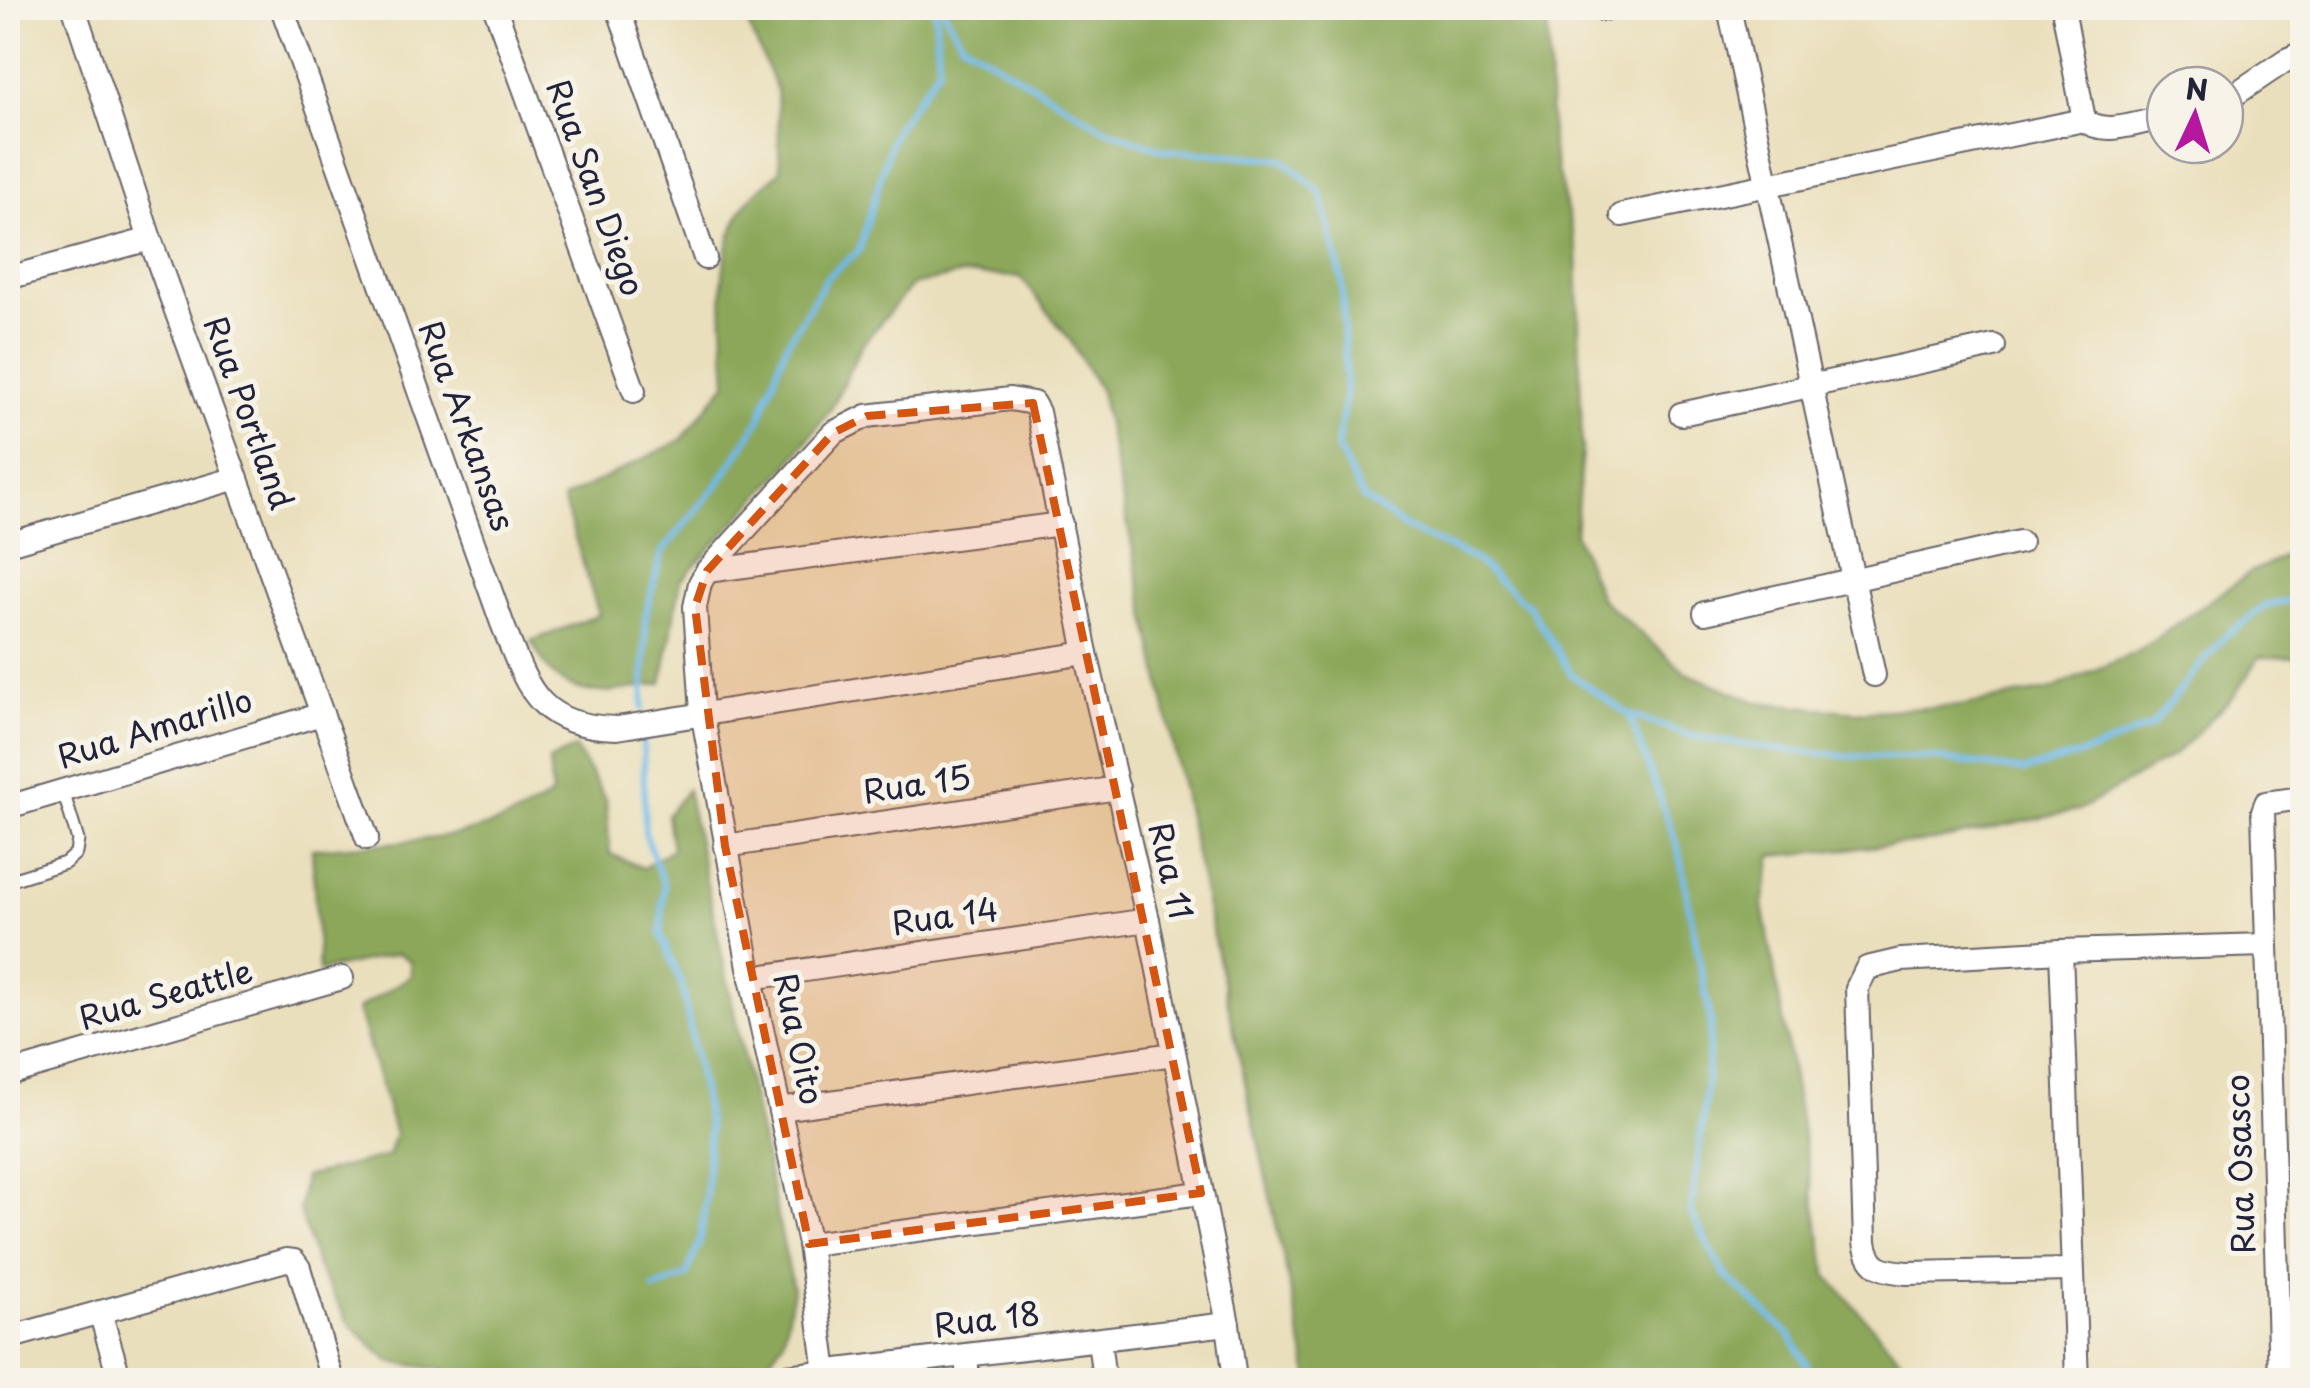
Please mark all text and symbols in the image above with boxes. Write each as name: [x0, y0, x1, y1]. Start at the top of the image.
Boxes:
north arrow: [2145, 65, 2245, 165]
text: N: [2184, 66, 2209, 111]
street label: Rua San Diego: [535, 72, 658, 302]
street label: Rua Portland: [193, 309, 307, 515]
street label: Rua Arkansas: [408, 314, 528, 537]
street label: Rua Amarillo: [51, 675, 258, 779]
street label: Rua 15: [860, 752, 974, 814]
street label: Rua 11: [1138, 817, 1206, 924]
street label: Rua 14: [888, 884, 1001, 946]
street label: Rua Seattle: [73, 945, 258, 1041]
street label: Rua Oito: [763, 968, 837, 1109]
street label: Rua Osasco: [2212, 1073, 2266, 1255]
street label: Rua 18: [931, 1288, 1042, 1348]

